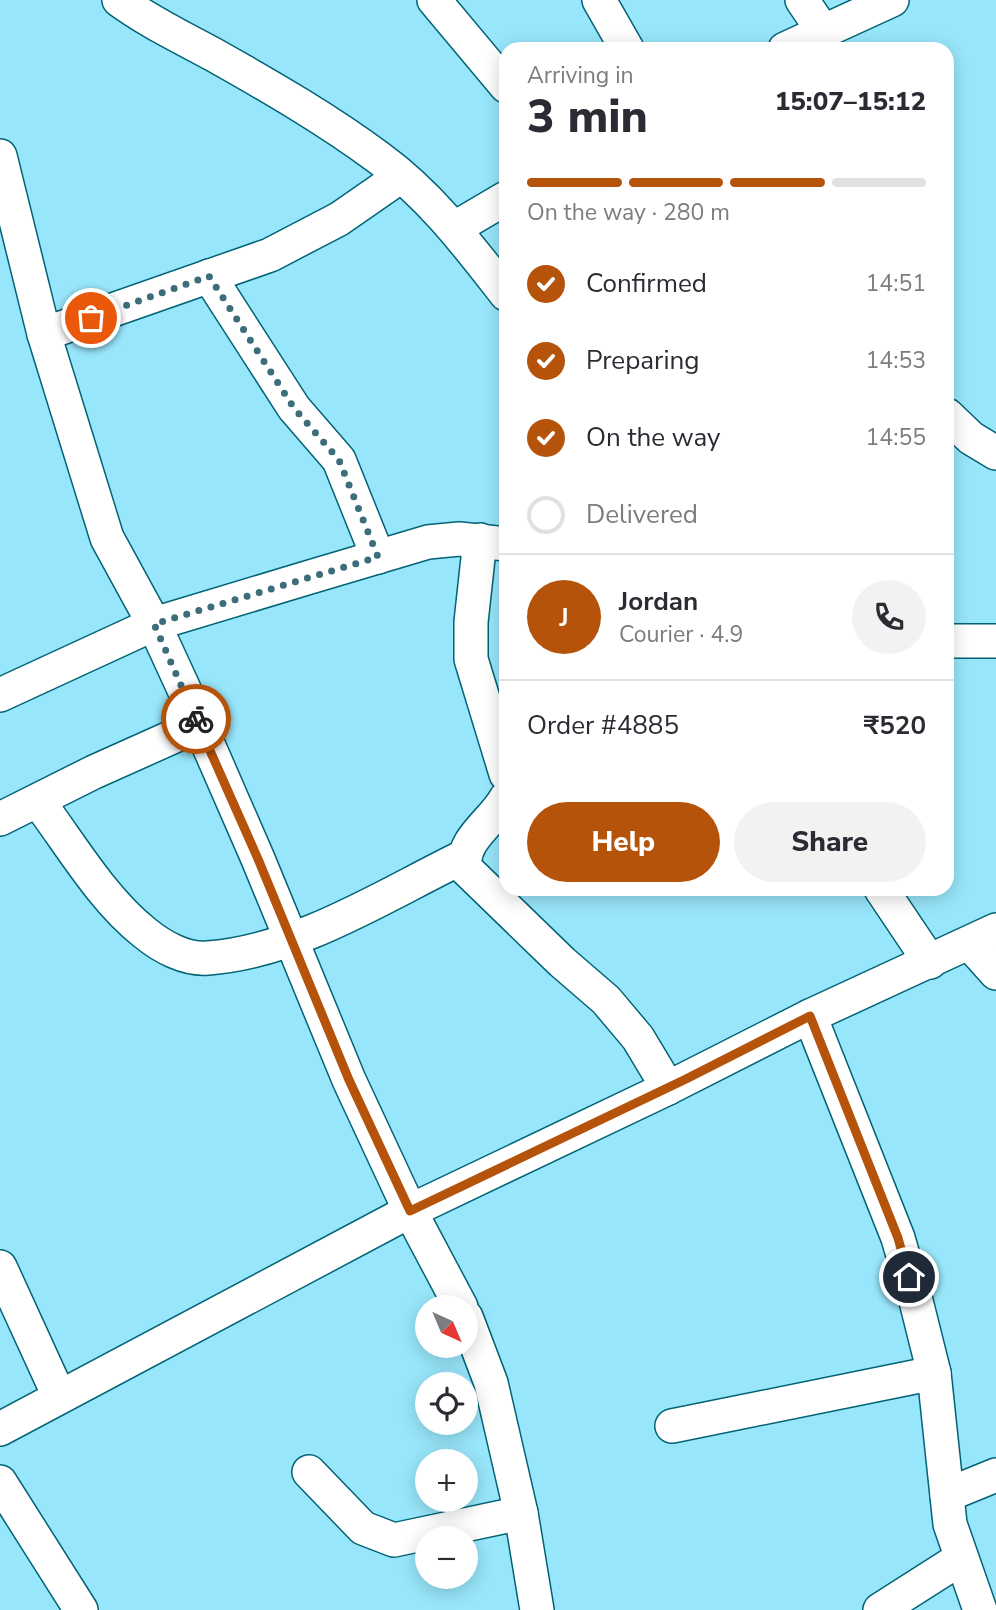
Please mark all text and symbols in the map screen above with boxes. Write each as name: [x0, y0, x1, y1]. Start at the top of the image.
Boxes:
text: Arriving in: [527, 60, 634, 91]
text: 15:07–15:12: [775, 84, 926, 119]
text: 3 min: [527, 85, 648, 148]
text: On the way · 280 m: [527, 197, 730, 228]
icon: check: [527, 265, 565, 303]
text: Confirmed: [586, 266, 707, 301]
text: 14:51: [866, 268, 926, 299]
pin: [61, 288, 121, 348]
icon: bag: [72, 299, 110, 337]
icon: check: [527, 342, 565, 380]
text: Preparing: [586, 343, 699, 378]
text: 14:53: [866, 345, 926, 376]
icon: check: [527, 419, 565, 457]
text: On the way: [586, 420, 720, 455]
text: 14:55: [866, 422, 926, 453]
text: Delivered: [586, 497, 698, 532]
button: phone: [852, 580, 926, 654]
text: Jordan: [619, 584, 698, 619]
text: J: [559, 600, 569, 635]
text: Courier · 4.9: [619, 619, 743, 650]
courier: [161, 684, 231, 754]
icon: bike: [177, 700, 215, 738]
text: Order #4885: [527, 708, 679, 743]
text: ₹520: [864, 708, 926, 743]
button: Help: [527, 802, 720, 882]
button: Share: [734, 802, 926, 882]
pin: [879, 1247, 939, 1307]
icon: home: [890, 1258, 928, 1296]
north arrow: [415, 1295, 478, 1358]
map controls: [415, 1295, 478, 1589]
button: locate: [415, 1372, 478, 1435]
button: +: [415, 1449, 478, 1512]
button: −: [415, 1526, 478, 1589]

